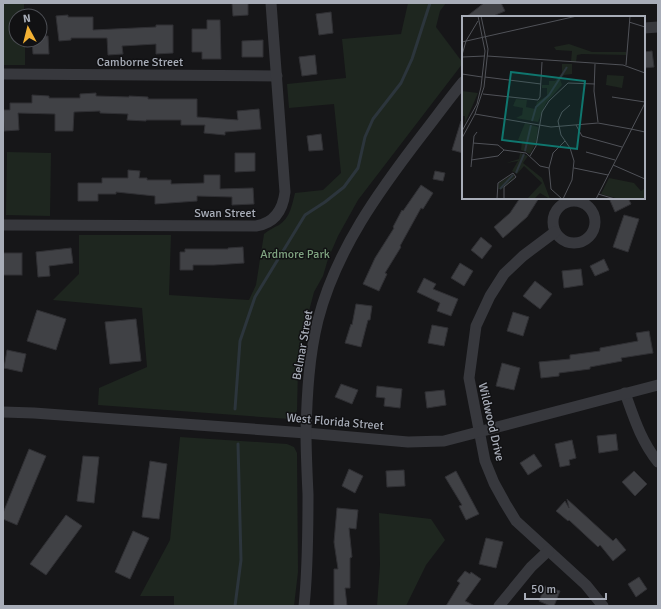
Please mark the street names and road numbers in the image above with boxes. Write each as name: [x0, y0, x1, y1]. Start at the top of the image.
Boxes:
street label: Camborne Street: [97, 55, 183, 70]
street label: Swan Street: [194, 206, 256, 221]
street label: Belmar Street: [289, 309, 317, 381]
street label: Wildwood Drive: [475, 381, 507, 463]
street label: West Florida Street: [286, 410, 384, 434]

